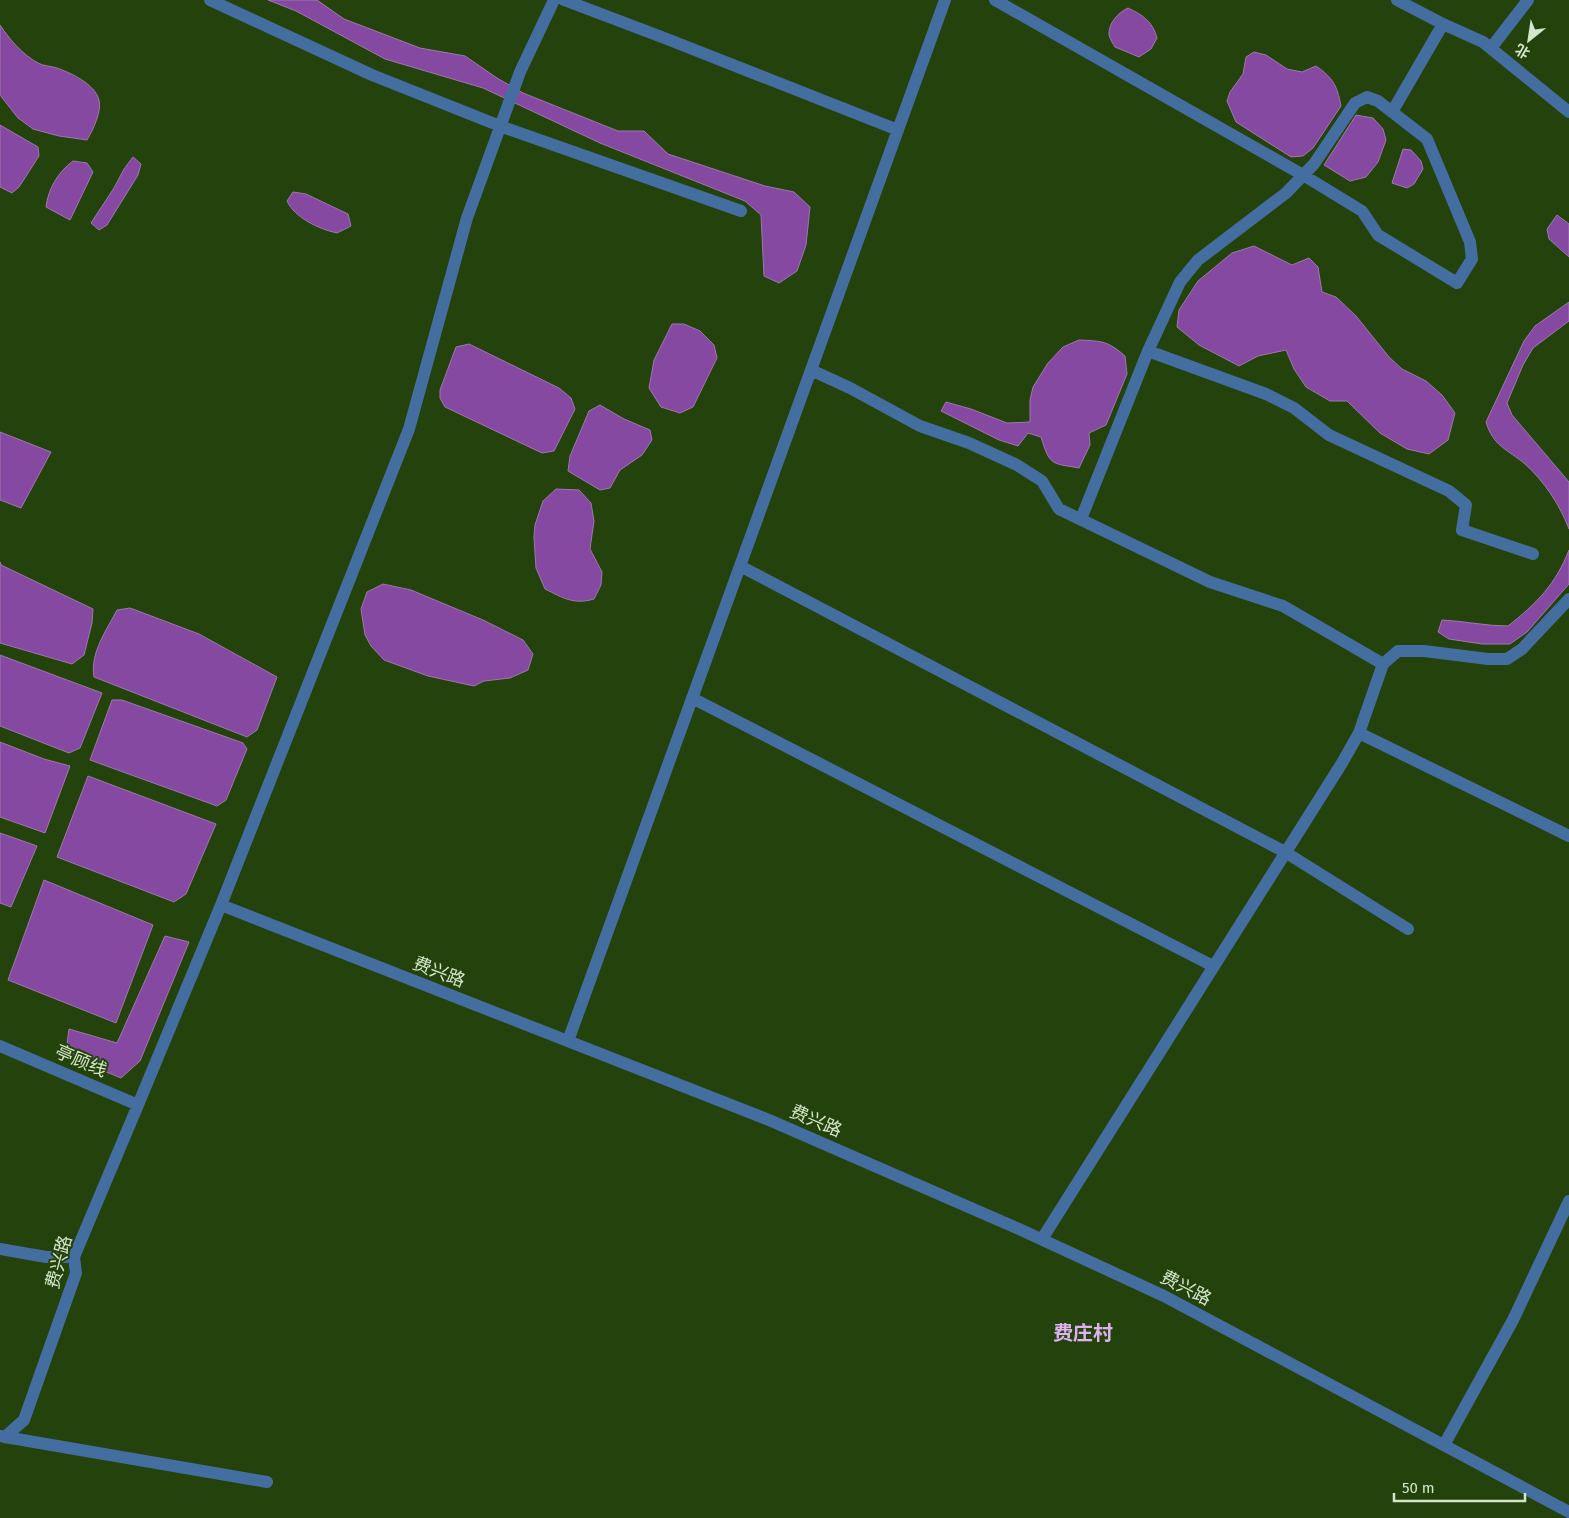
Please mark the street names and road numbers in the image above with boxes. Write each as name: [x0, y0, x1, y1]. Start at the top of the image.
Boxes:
street label: 费兴路: [410, 952, 468, 992]
street label: 亭顾线: [52, 1040, 110, 1082]
street label: 费兴路: [787, 1100, 845, 1142]
street label: 费兴路: [41, 1233, 77, 1291]
street label: 费兴路: [1157, 1266, 1215, 1310]

